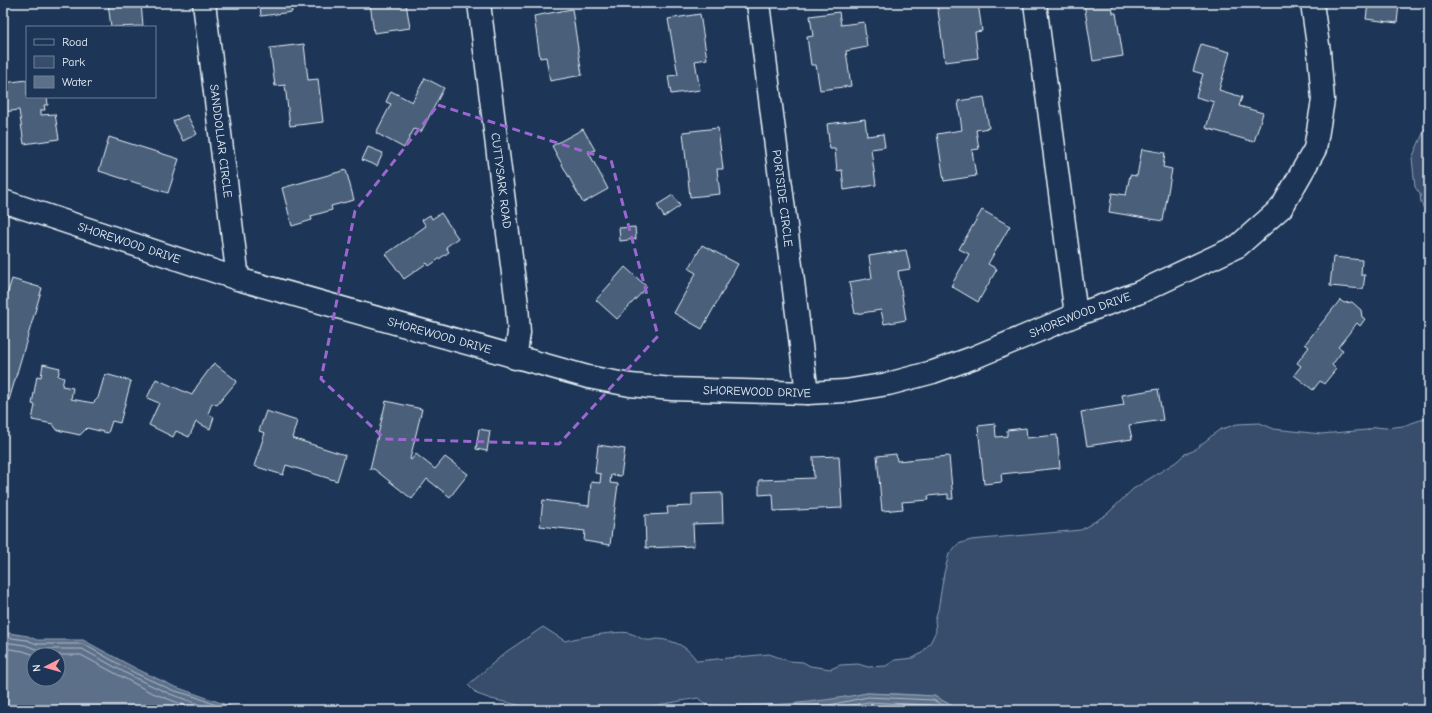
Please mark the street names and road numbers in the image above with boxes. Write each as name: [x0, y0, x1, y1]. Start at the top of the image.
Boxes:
street label: SANDDOLLAR CIRCLE: [207, 83, 235, 199]
street label: CUTTYSARK ROAD: [488, 132, 514, 229]
street label: PORTSIDE CIRCLE: [770, 149, 796, 248]
street label: SHOREWOOD DRIVE: [76, 219, 182, 266]
street label: SHOREWOOD DRIVE: [1027, 289, 1133, 341]
street label: SHOREWOOD DRIVE: [386, 314, 493, 357]
street label: SHOREWOOD DRIVE: [703, 383, 811, 400]

